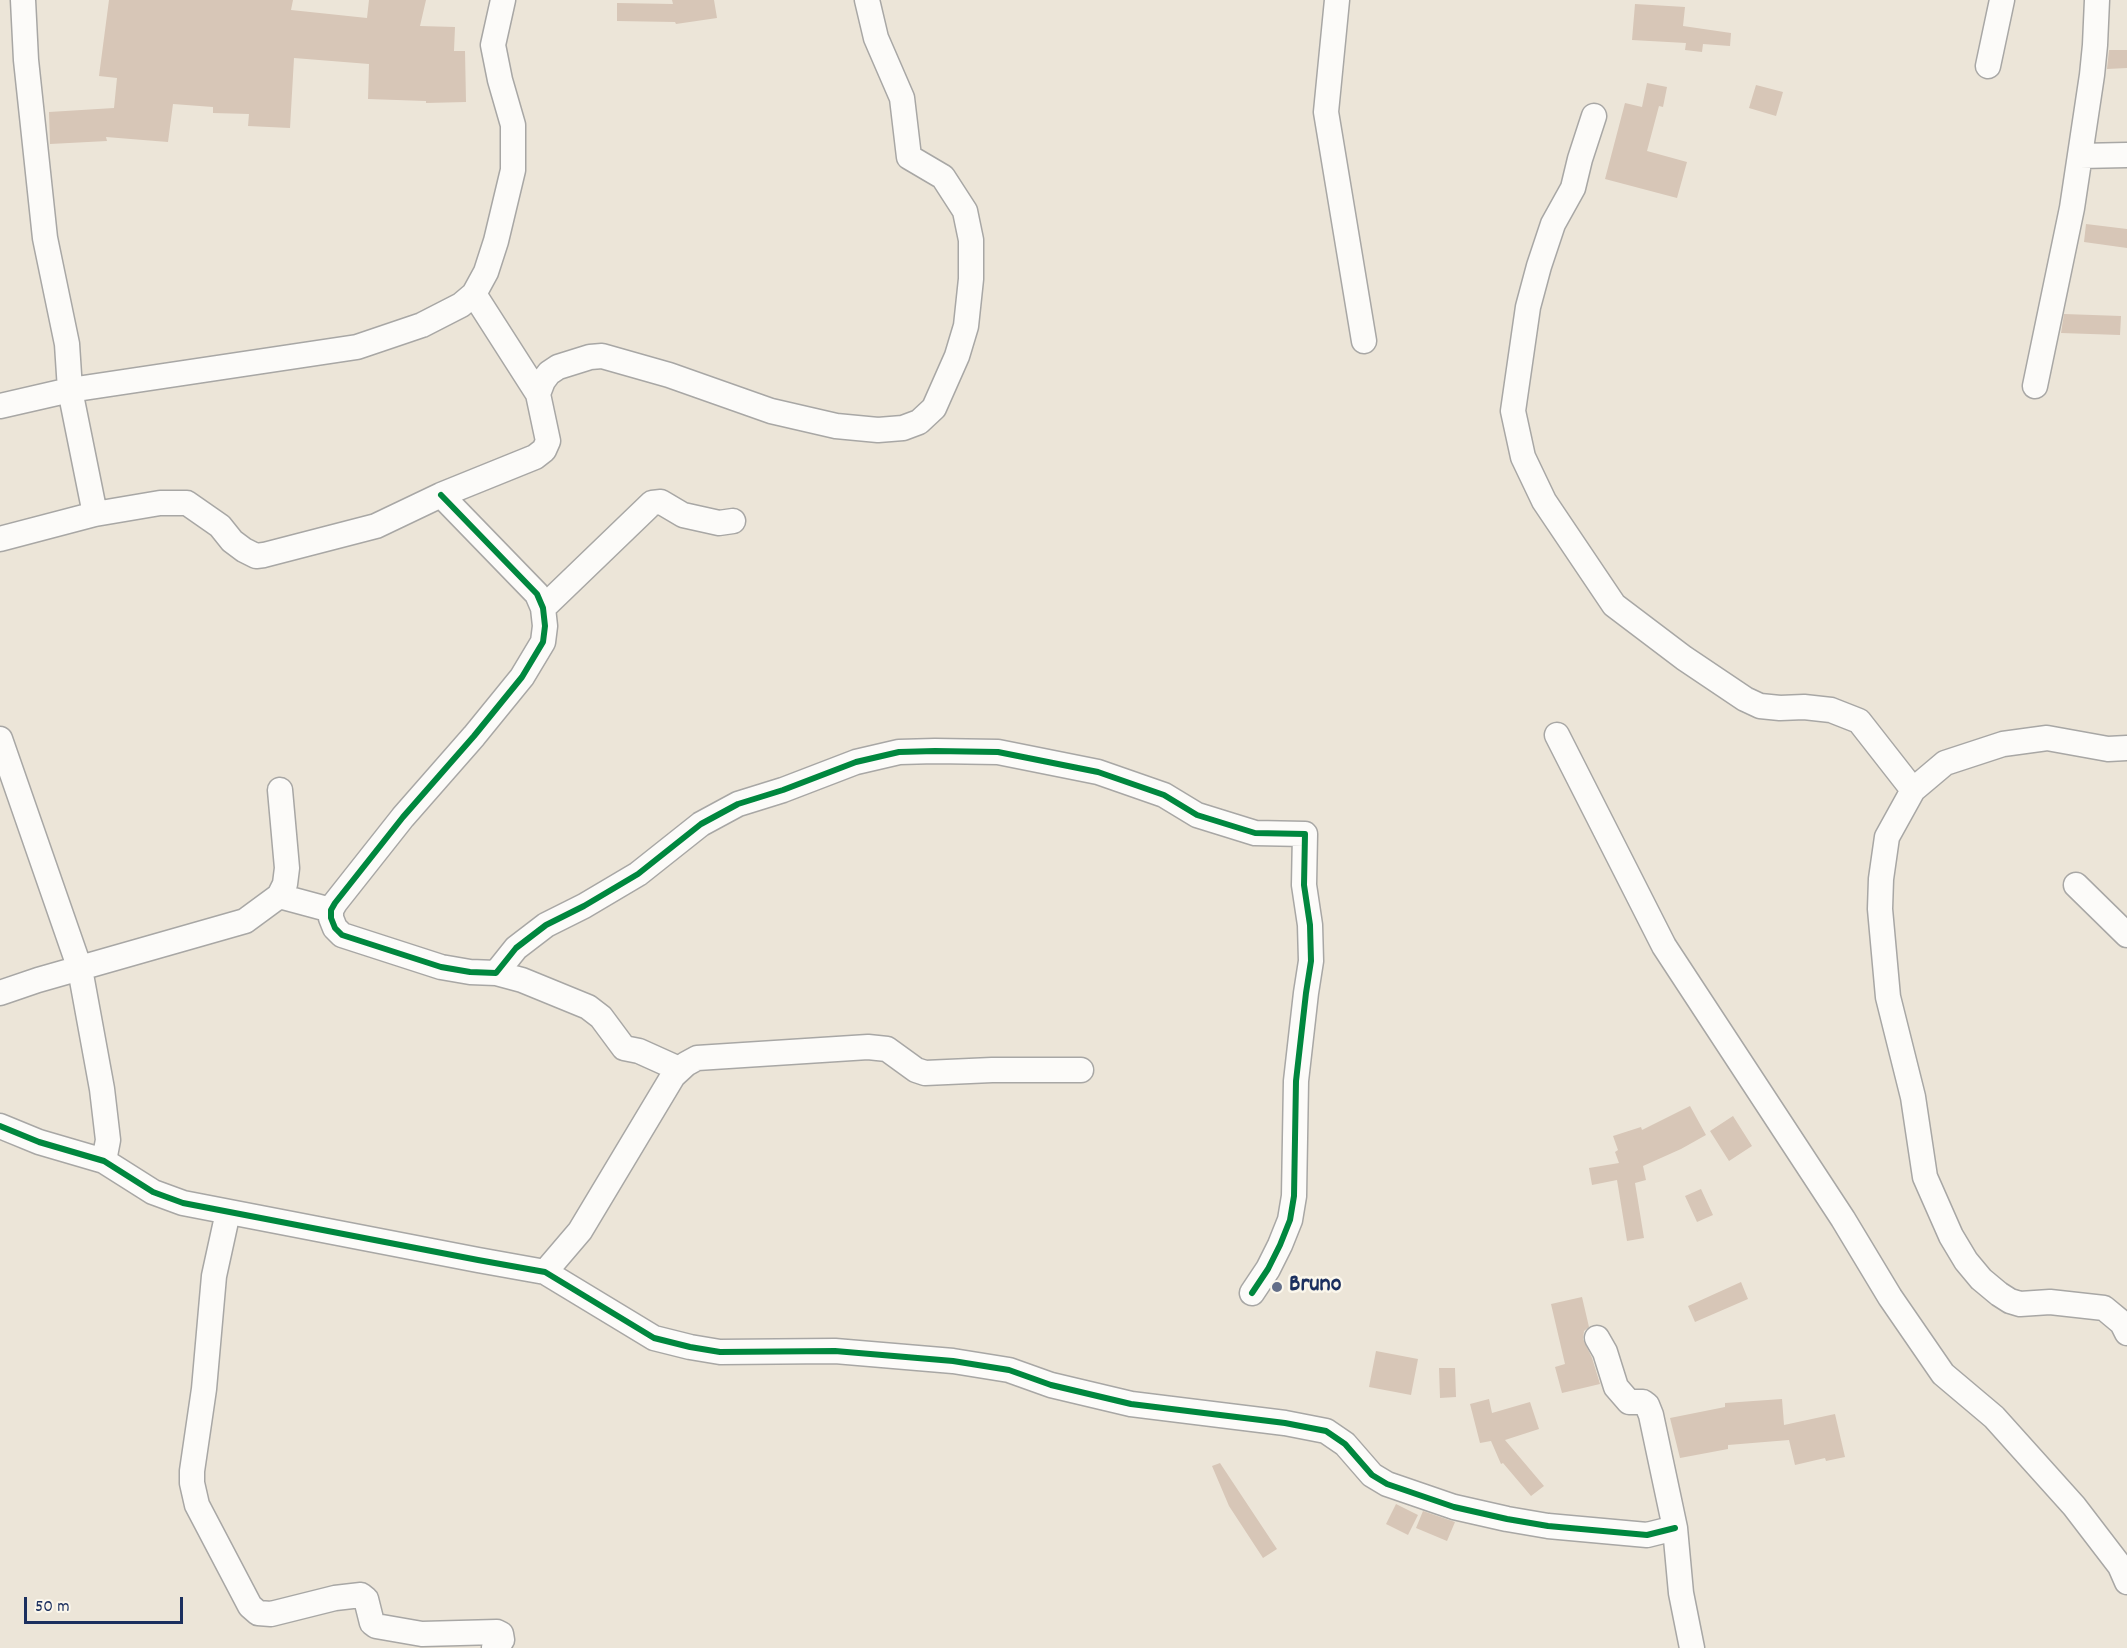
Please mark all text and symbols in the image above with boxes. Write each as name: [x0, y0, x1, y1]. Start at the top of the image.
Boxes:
place label: Bruno: [1289, 1273, 1341, 1301]
marker: Bruno: [1270, 1280, 1284, 1294]
scale bar: [27, 1585, 186, 1623]
text: 50 m: [35, 1595, 70, 1620]

